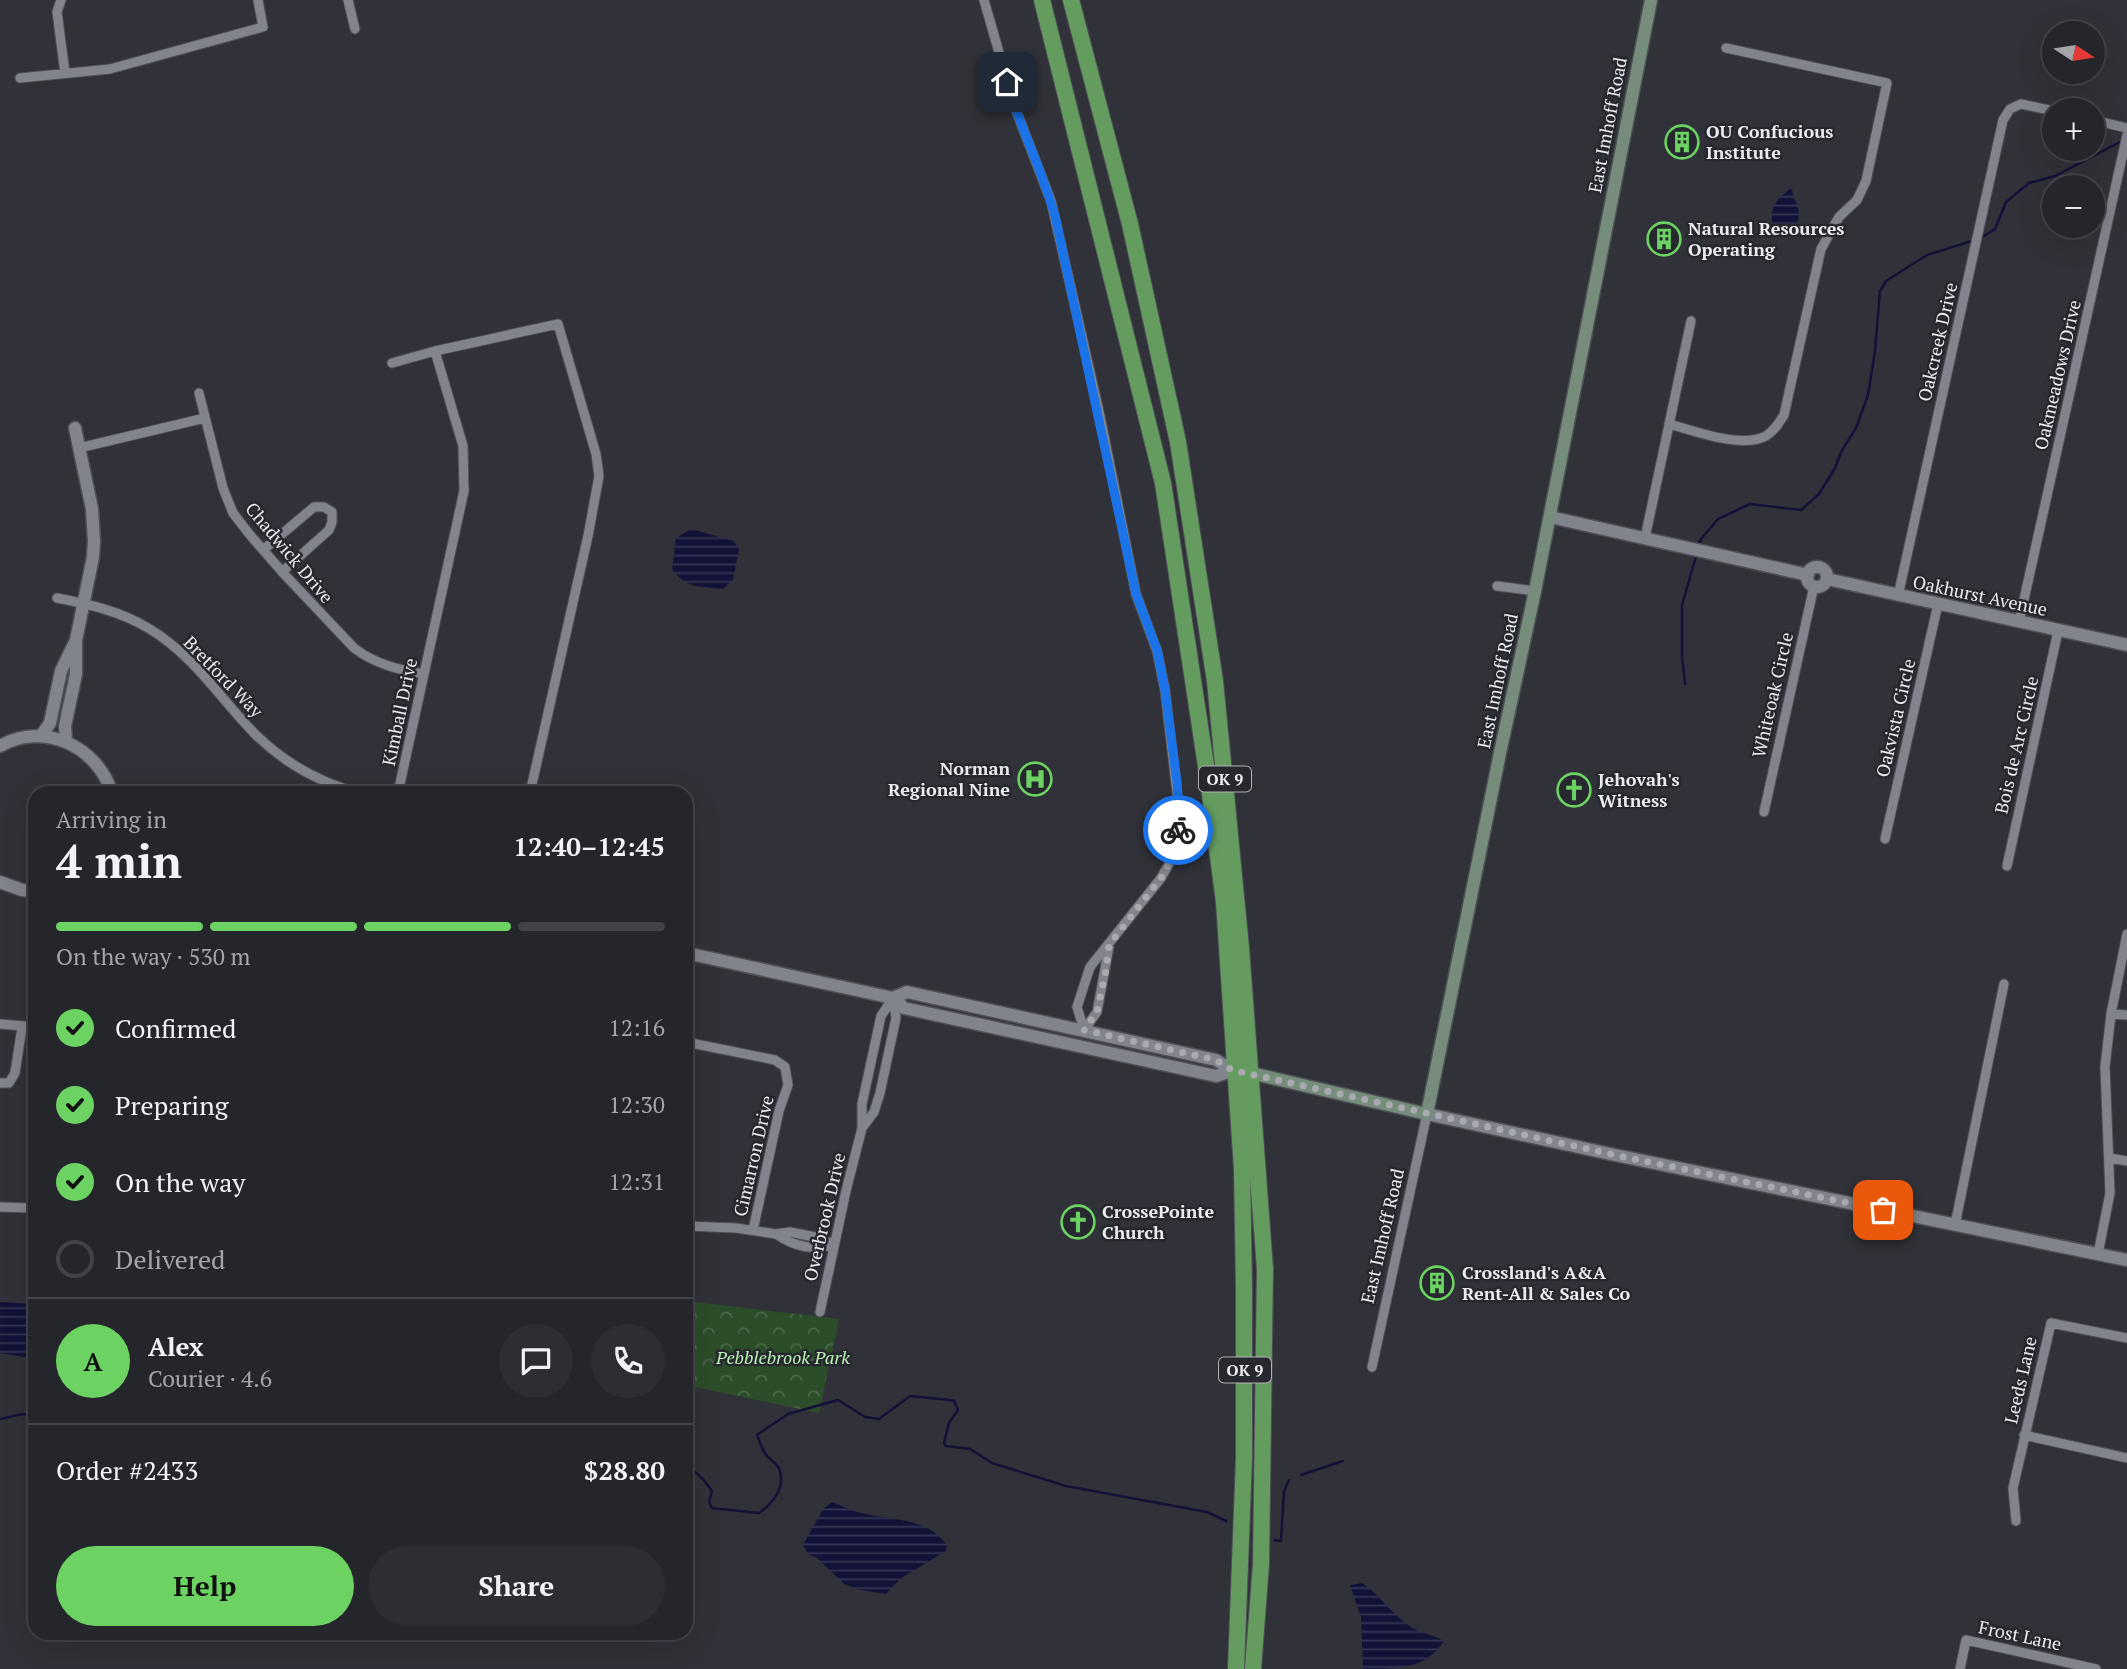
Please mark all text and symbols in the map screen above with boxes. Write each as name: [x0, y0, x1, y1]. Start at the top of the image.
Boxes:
north arrow: [2042, 21, 2105, 84]
map controls: [2042, 21, 2105, 238]
pin: [977, 52, 1037, 112]
street label: East Imhoff Road: [1582, 55, 1632, 195]
icon: home: [988, 63, 1026, 101]
button: +: [2042, 98, 2105, 161]
place label: OU Confucious Institute: [1706, 119, 1833, 164]
building icon: OU Confucious Institute: [1663, 123, 1701, 161]
button: −: [2042, 175, 2105, 238]
place label: Natural Resources Operating: [1688, 216, 1844, 261]
building icon: Natural Resources Operating: [1645, 220, 1683, 258]
street label: Oakcreek Drive: [1912, 280, 1962, 404]
street label: Oakmeadows Drive: [2028, 297, 2086, 452]
street label: Chadwick Drive: [240, 497, 339, 608]
street label: Oakhurst Avenue: [1911, 569, 2050, 621]
street label: East Imhoff Road: [1471, 611, 1523, 751]
street label: Bretford Way: [179, 630, 269, 723]
street label: Whiteoak Circle: [1746, 630, 1798, 760]
street label: Kimball Drive: [376, 656, 422, 768]
street label: Oakvista Circle: [1870, 656, 1920, 779]
street label: Bois de Arc Circle: [1989, 674, 2044, 816]
place label: Norman Regional Nine: [888, 756, 1010, 801]
hospital icon: Norman Regional Nine: [1016, 760, 1054, 798]
road number: OK 9: [1199, 766, 1251, 792]
place label: Jehovah's Witness: [1598, 767, 1680, 812]
church icon: Jehovah's Witness: [1555, 771, 1593, 809]
courier: [1143, 795, 1213, 865]
text: Arriving in: [56, 804, 167, 835]
icon: bike: [1159, 811, 1197, 849]
text: 12:40–12:45: [513, 829, 665, 863]
text: 4 min: [56, 830, 182, 891]
text: On the way · 530 m: [56, 941, 250, 972]
icon: check: [56, 1009, 94, 1047]
text: Confirmed: [115, 1011, 236, 1045]
text: 12:16: [608, 1012, 665, 1043]
icon: check: [56, 1086, 94, 1124]
text: Preparing: [115, 1088, 228, 1122]
text: 12:30: [608, 1089, 665, 1120]
street label: Cimarron Drive: [727, 1093, 779, 1219]
street label: Overbrook Drive: [798, 1150, 850, 1283]
icon: check: [56, 1163, 94, 1201]
text: On the way: [115, 1165, 246, 1199]
text: 12:31: [608, 1166, 665, 1197]
street label: East Imhoff Road: [1355, 1166, 1409, 1306]
pin: [1853, 1180, 1913, 1240]
icon: bag: [1864, 1191, 1902, 1229]
place label: CrossePointe Church: [1102, 1199, 1215, 1244]
church icon: CrossePointe Church: [1059, 1203, 1097, 1241]
text: Delivered: [115, 1242, 225, 1276]
place label: Crossland's A&A Rent-All & Sales Co: [1462, 1260, 1631, 1305]
building icon: Crossland's A&A Rent-All & Sales Co: [1418, 1264, 1456, 1302]
button: chat: [499, 1324, 573, 1398]
button: phone: [591, 1324, 665, 1398]
text: Alex: [148, 1329, 204, 1363]
street label: Leeds Lane: [1998, 1334, 2042, 1426]
text: A: [84, 1344, 102, 1378]
park label: Pebblebrook Park: [715, 1345, 850, 1369]
road number: OK 9: [1219, 1358, 1271, 1382]
text: Courier · 4.6: [148, 1363, 272, 1394]
text: Order #2433: [56, 1453, 198, 1487]
text: $28.80: [584, 1453, 665, 1487]
button: Help: [56, 1546, 354, 1626]
button: Share: [368, 1546, 665, 1626]
street label: Frost Lane: [1977, 1615, 2064, 1656]

